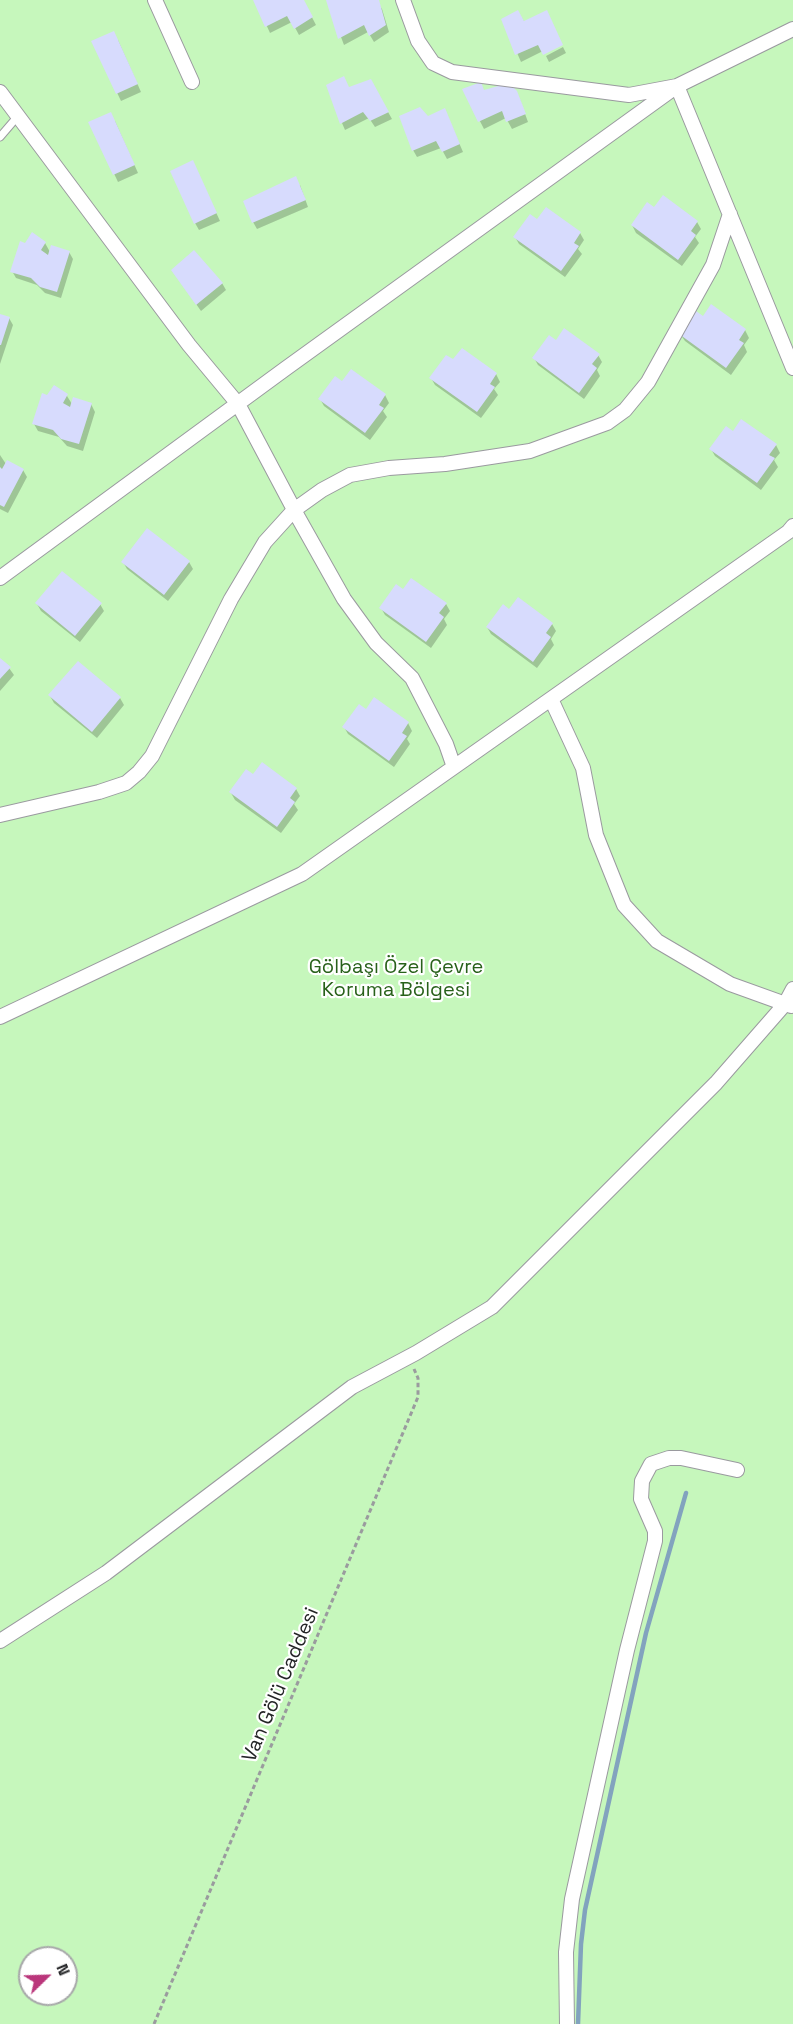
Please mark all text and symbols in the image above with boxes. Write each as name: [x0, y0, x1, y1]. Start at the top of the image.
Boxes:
park label: Gölbaşı Özel Çevre Koruma Bölgesi: [309, 956, 483, 1003]
street label: Van Gölü Caddesi: [238, 1604, 324, 1766]
north arrow: [18, 1946, 78, 2006]
text: N: [51, 1961, 75, 1979]

